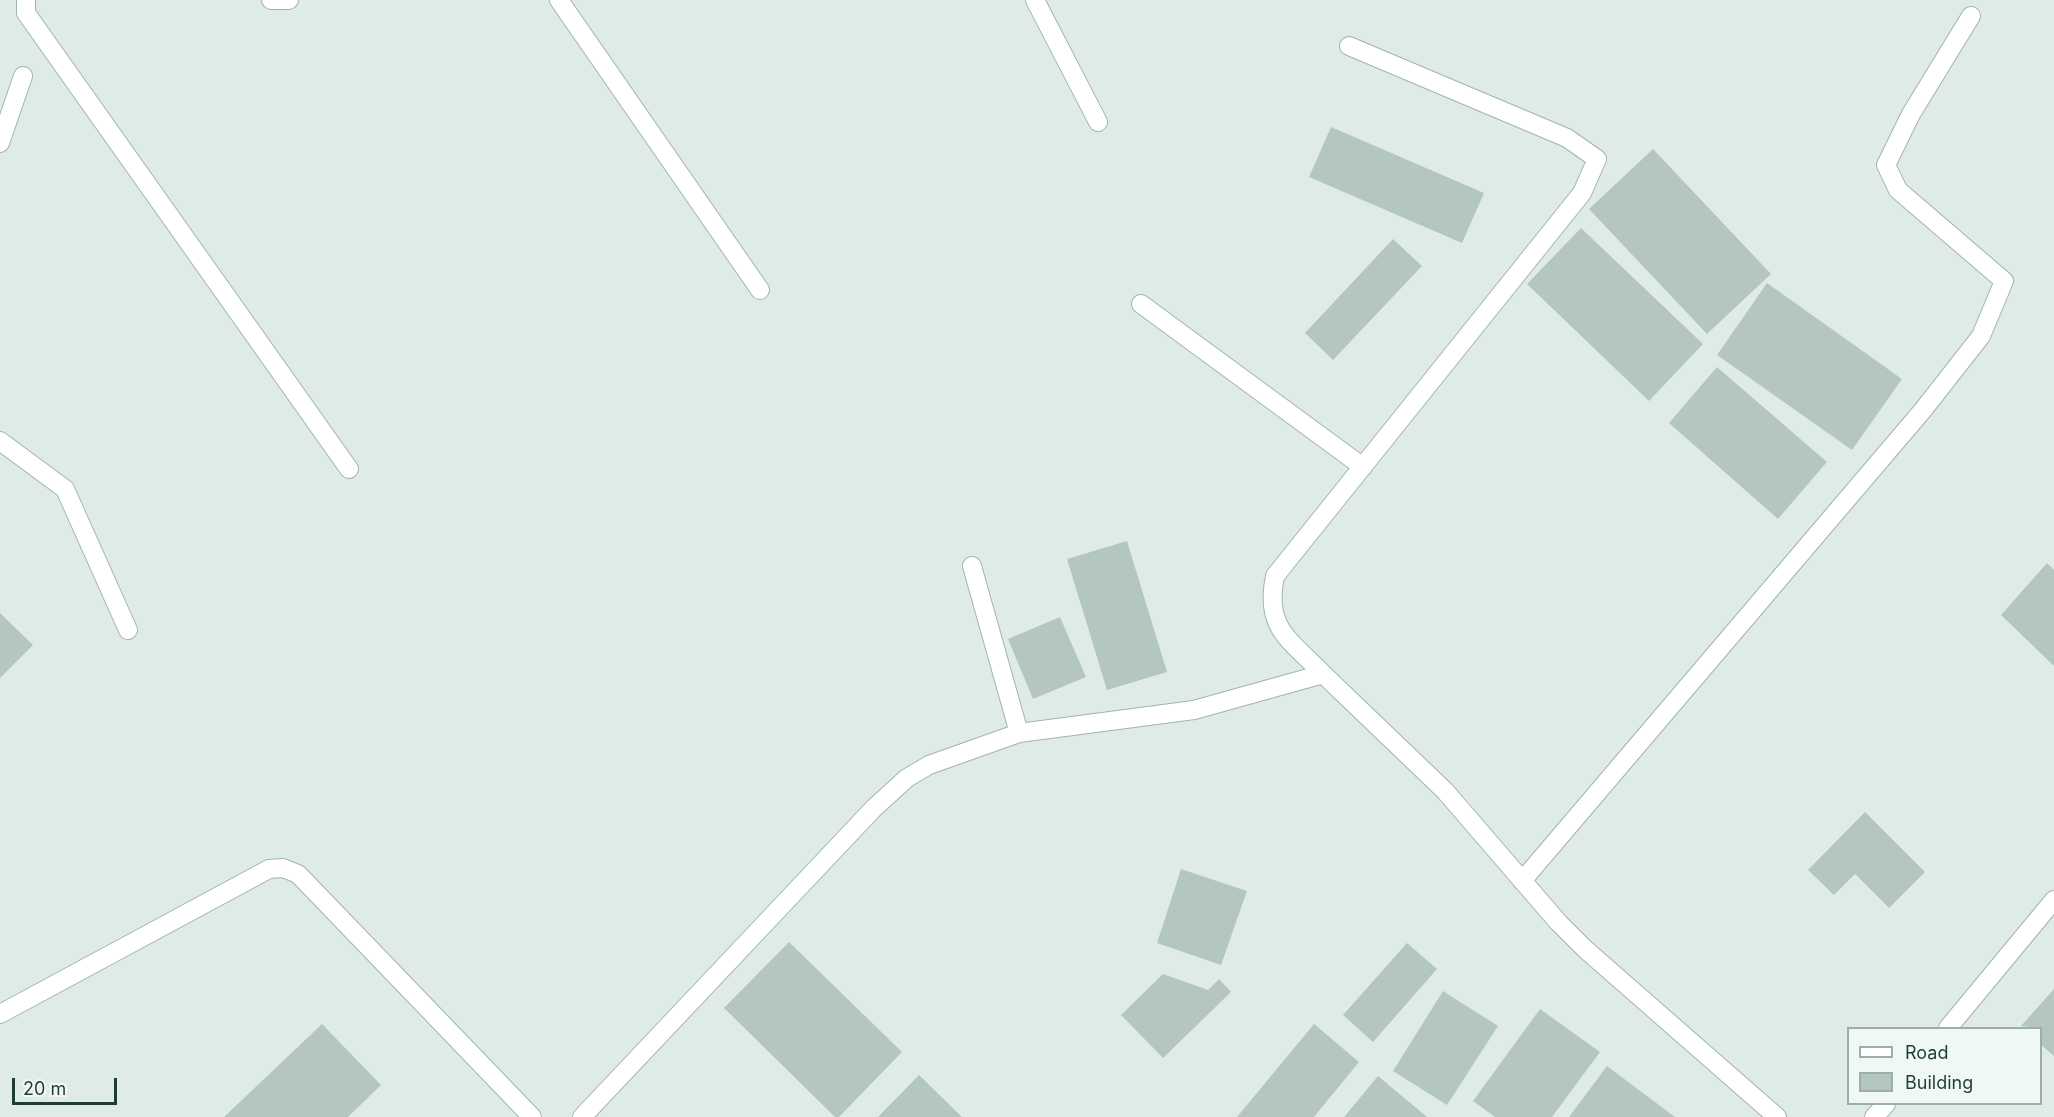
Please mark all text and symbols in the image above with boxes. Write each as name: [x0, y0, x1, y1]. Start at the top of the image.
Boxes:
legend: [1847, 1027, 2042, 1105]
text: Road: [1905, 1042, 1948, 1063]
scale bar: [15, 1066, 120, 1104]
text: Building: [1905, 1072, 1973, 1093]
text: 20 m: [23, 1078, 66, 1099]

